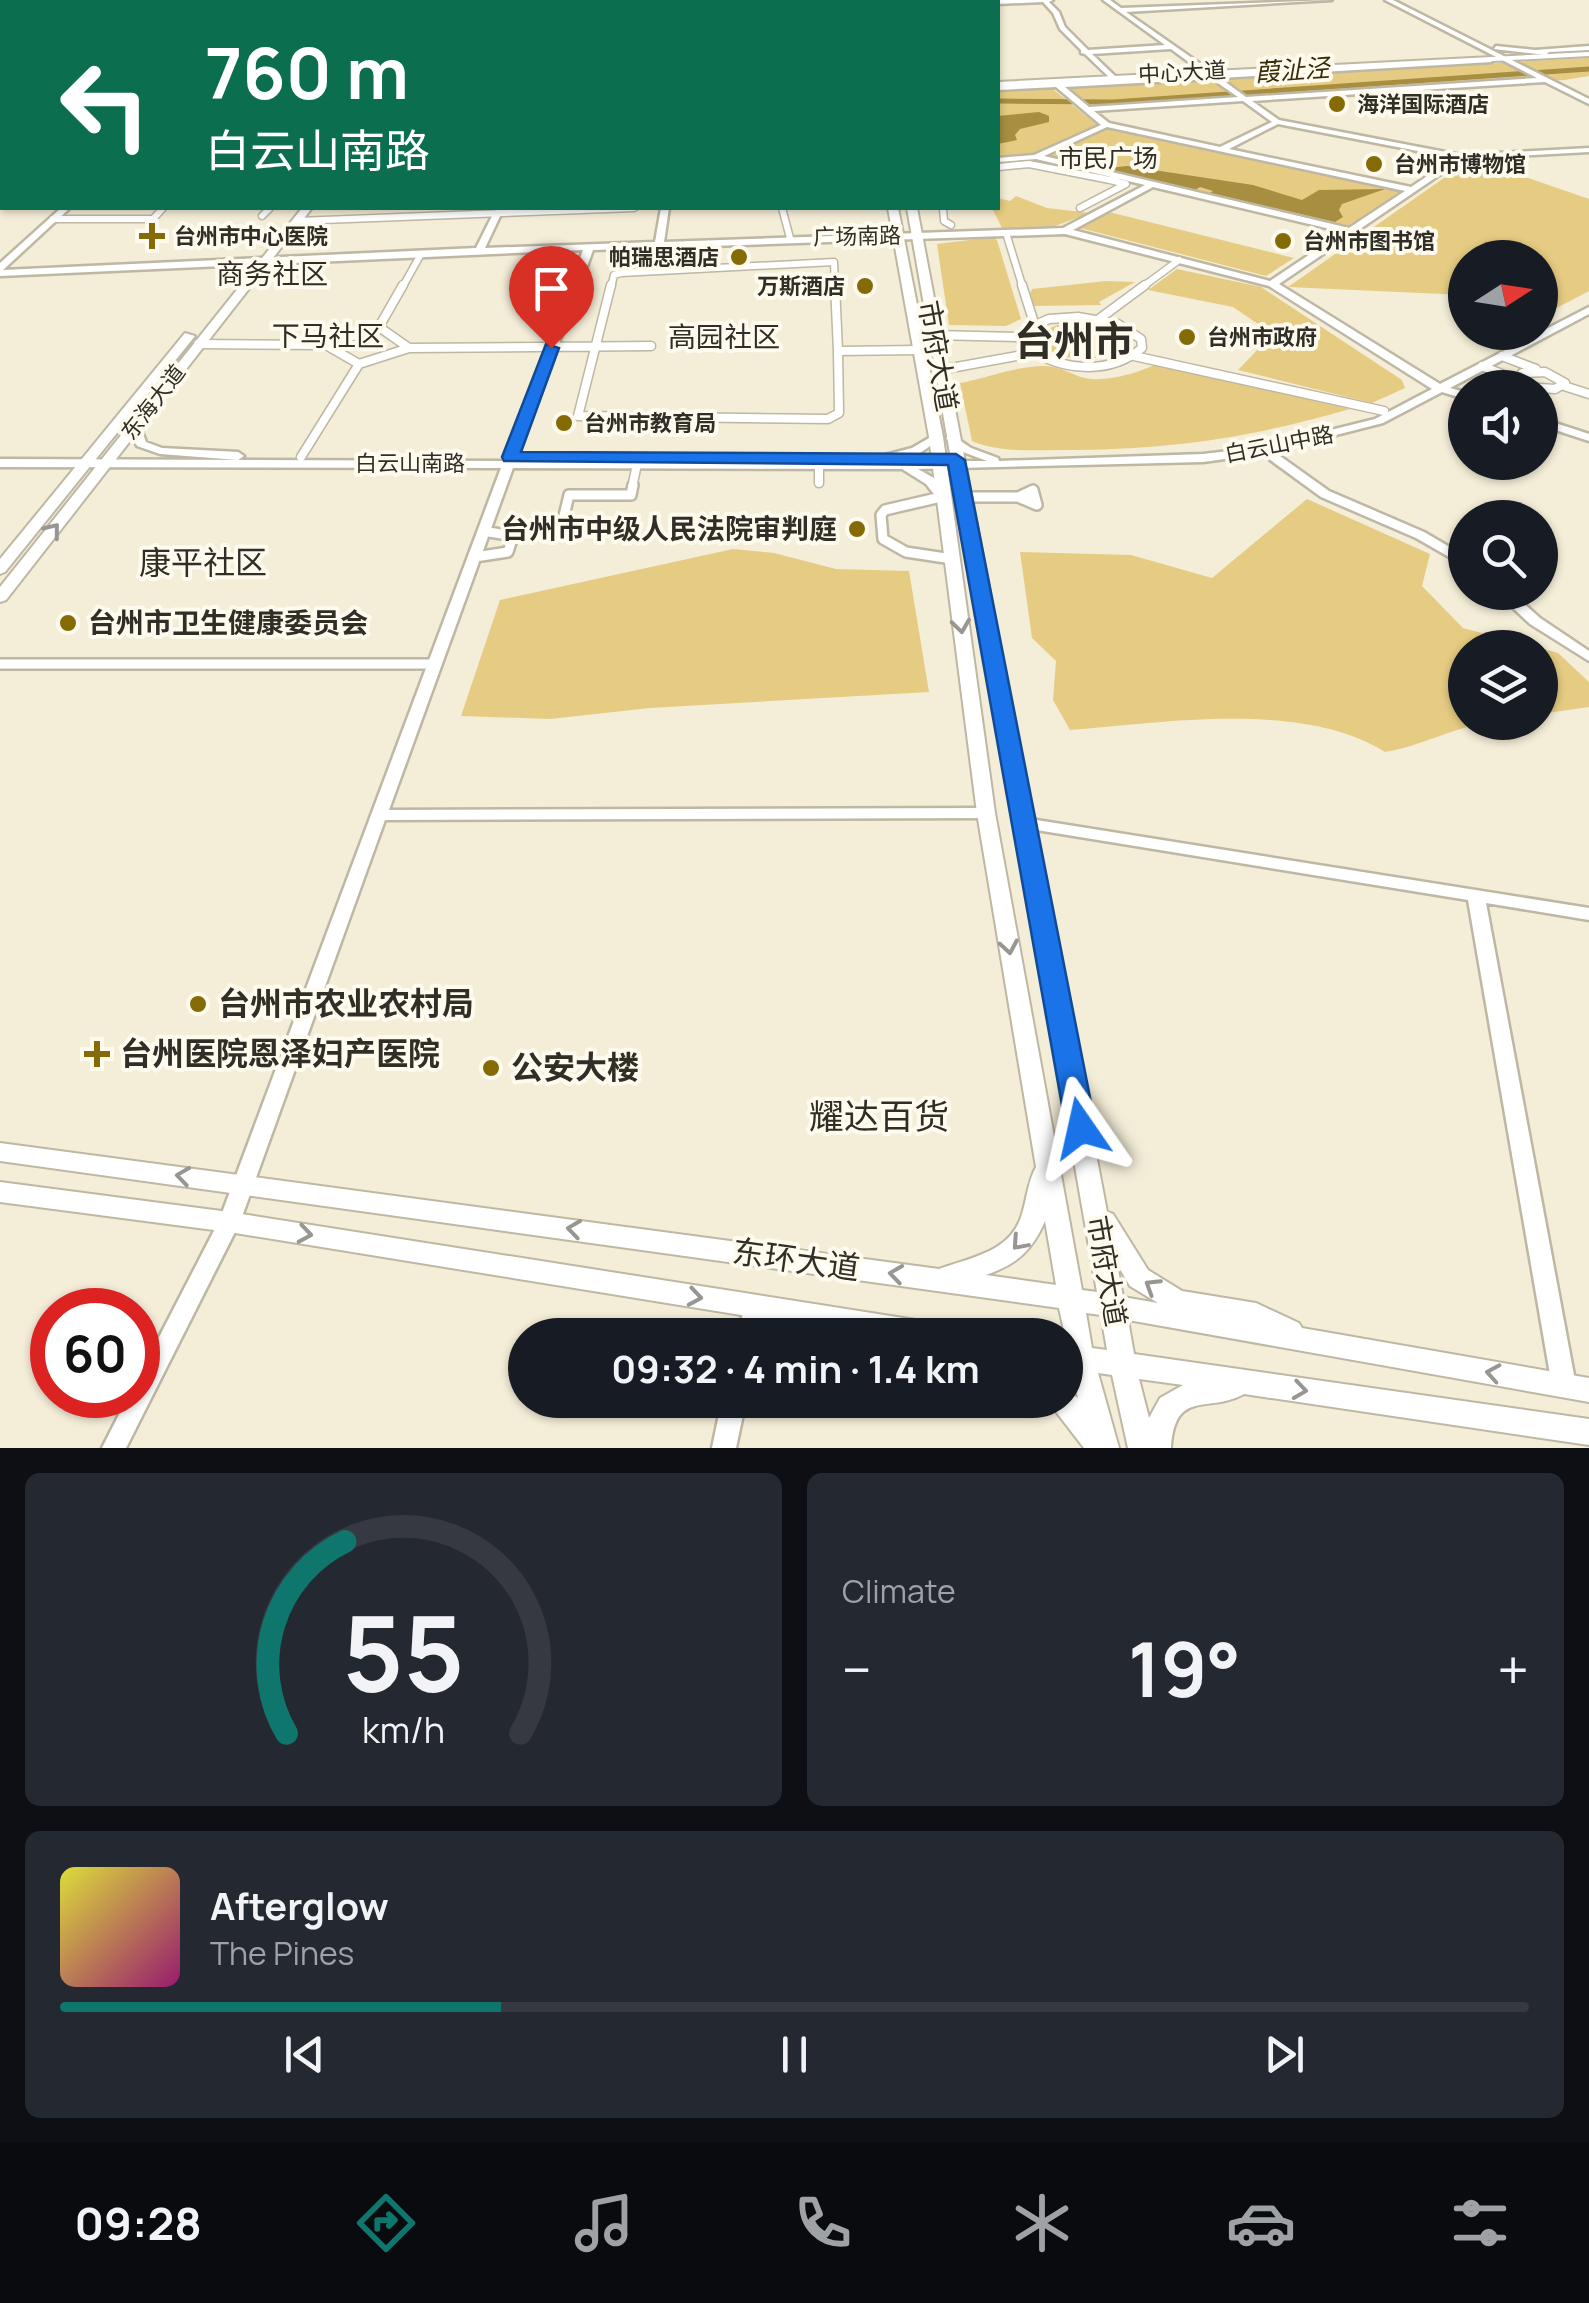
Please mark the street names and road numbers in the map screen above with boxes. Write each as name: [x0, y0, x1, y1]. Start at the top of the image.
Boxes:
street label: 中心大道: [1137, 55, 1227, 89]
street label: 广场南路: [813, 220, 901, 252]
street label: 市府大道: [911, 297, 967, 414]
street label: 东海大道: [114, 358, 192, 446]
street label: 白云山中路: [1222, 419, 1336, 469]
street label: 白云山南路: [355, 448, 465, 478]
street label: 市府大道: [1080, 1212, 1136, 1329]
street label: 东环大道: [730, 1228, 863, 1290]

